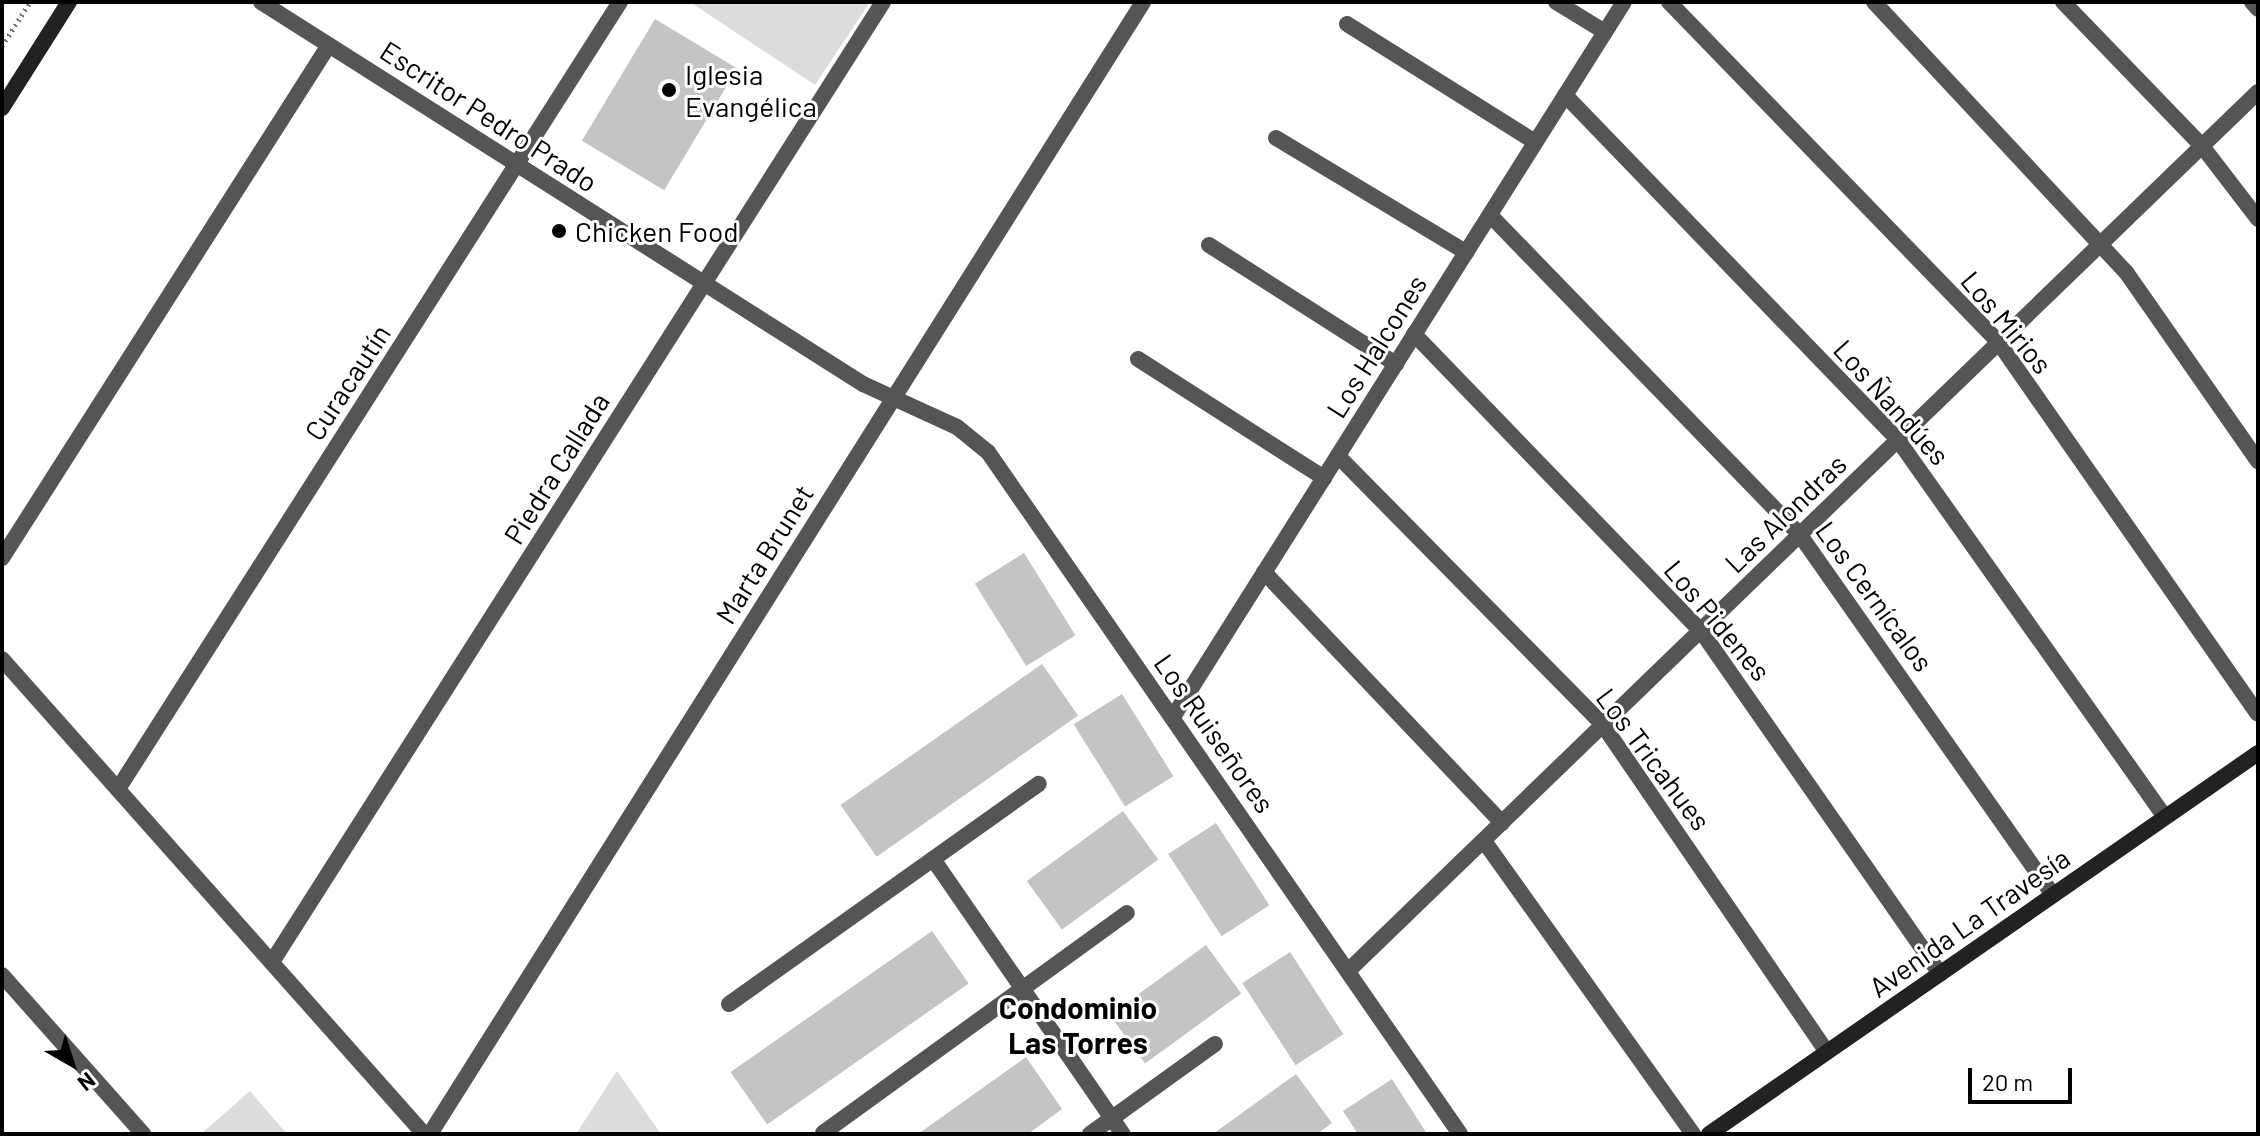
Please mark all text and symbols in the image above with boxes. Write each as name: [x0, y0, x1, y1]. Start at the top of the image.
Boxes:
street label: Escritor Pedro Prado: [374, 33, 604, 199]
place label: Iglesia Evangélica: [685, 57, 817, 123]
marker: Iglesia Evangélica: [660, 81, 678, 99]
place label: Chicken Food: [575, 214, 738, 248]
marker: Chicken Food: [550, 222, 568, 240]
street label: Los Mirios: [1954, 264, 2060, 380]
street label: Los Halcones: [1319, 268, 1433, 424]
street label: Curacautín: [297, 318, 397, 446]
street label: Los Ñandúes: [1827, 332, 1957, 472]
street label: Piedra Callada: [496, 386, 616, 550]
street label: Las Alondras: [1717, 447, 1853, 579]
street label: Marta Brunet: [708, 478, 820, 630]
street label: Los Cernícalos: [1809, 514, 1941, 678]
street label: Los Pidenes: [1658, 553, 1778, 687]
street label: Los Ruiseñores: [1148, 647, 1282, 819]
street label: Los Tricahues: [1590, 681, 1718, 837]
street label: Avenida La Travesía: [1862, 840, 2076, 1004]
district label: Condominio Las Torres: [999, 989, 1157, 1060]
north arrow: [32, 1024, 112, 1104]
scale bar: [1972, 1052, 2076, 1102]
text: 20 m: [1982, 1067, 2033, 1096]
text: N: [73, 1068, 101, 1097]

